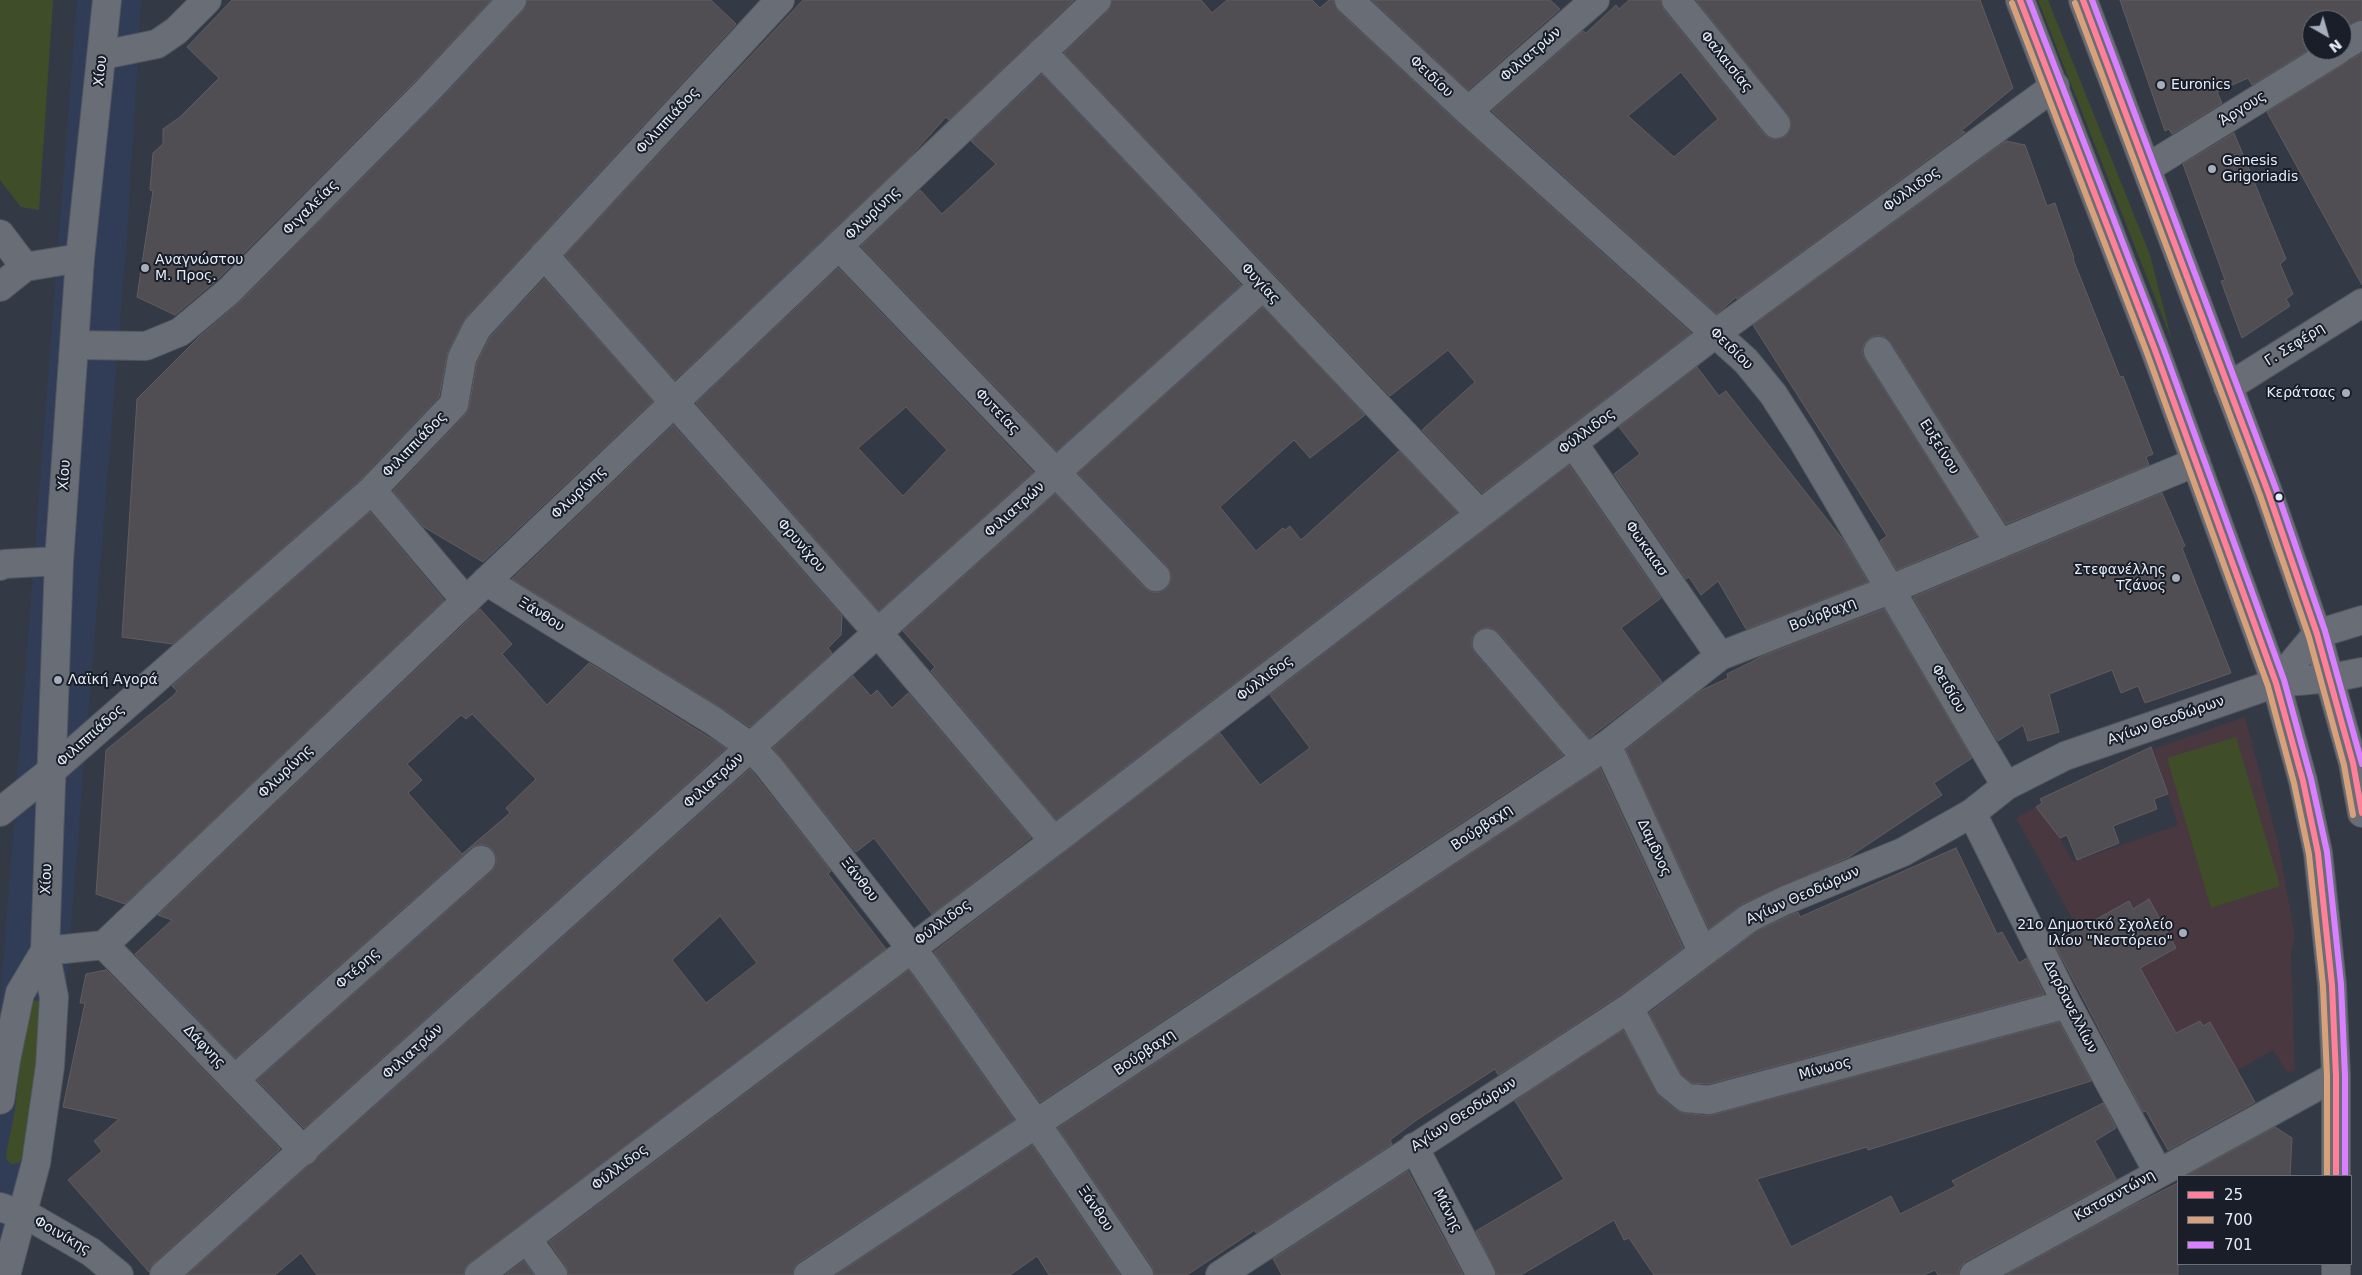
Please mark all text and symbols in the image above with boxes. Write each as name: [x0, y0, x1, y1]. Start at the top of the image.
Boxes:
north arrow: [2302, 10, 2352, 60]
street label: Φιλιατρών: [1497, 24, 1565, 86]
street label: Φαλαισίας: [1696, 28, 1756, 96]
text: N: [2326, 36, 2345, 56]
street label: Φειδίου: [1406, 53, 1456, 101]
street label: Χίου: [91, 55, 111, 87]
place label: Euronics: [2171, 77, 2230, 93]
marker: Euronics: [2155, 79, 2167, 91]
street label: Φιλιππιάδος: [633, 84, 703, 158]
street label: Άργους: [2217, 88, 2269, 130]
place label: Genesis Grigoriadis: [2222, 153, 2298, 186]
marker: Genesis Grigoriadis: [2206, 163, 2218, 175]
street label: Φύλλιδος: [1880, 164, 1944, 216]
street label: Φιγαλείας: [280, 177, 342, 239]
street label: Φλωρίνης: [842, 184, 904, 244]
place label: Αναγνώστου Μ. Προς.: [155, 252, 243, 284]
street label: Φυγίας: [1237, 260, 1283, 308]
marker: Αναγνώστου Μ. Προς.: [139, 262, 151, 274]
street label: Γ. Σεφέρη: [2262, 320, 2328, 370]
street label: Φειδίου: [1706, 324, 1756, 374]
place label: Κεράτσας: [2266, 385, 2336, 401]
street label: Φυτείας: [971, 386, 1023, 438]
marker: Κεράτσας: [2340, 387, 2352, 399]
street label: Φύλλιδος: [1556, 405, 1618, 459]
street label: Φιλιππιάδος: [379, 409, 451, 481]
street label: Ευξείνου: [1916, 416, 1962, 478]
street label: Χίου: [56, 459, 74, 491]
street label: Φλωρίνης: [548, 463, 610, 523]
street label: Φιλιατρών: [982, 479, 1048, 541]
unlabelled marker: [2274, 492, 2284, 502]
street label: Φρυνίχου: [773, 516, 829, 576]
street label: Φωκαιασ: [1621, 518, 1671, 580]
place label: Στεφανέλλης Τζάνος: [2074, 562, 2166, 594]
marker: Στεφανέλλης Τζάνος: [2170, 572, 2182, 584]
street label: Ξάνθου: [515, 594, 567, 636]
street label: Βούρβαχη: [1787, 595, 1859, 635]
street label: Φύλλιδος: [1234, 652, 1296, 706]
street label: Φειδίου: [1927, 662, 1969, 716]
place label: Λαϊκή Αγορά: [68, 672, 158, 688]
marker: Λαϊκή Αγορά: [52, 674, 64, 686]
street label: Αγίων Θεοδώρων: [2105, 693, 2227, 749]
street label: Φιλιππιάδος: [54, 701, 128, 771]
street label: Φλωρίνης: [255, 742, 317, 802]
street label: Φιλιατρών: [681, 750, 747, 812]
street label: Βούρβαχη: [1448, 801, 1516, 855]
street label: Δαμδνος: [1634, 817, 1674, 879]
street label: Ξάνθου: [837, 855, 881, 905]
street label: Χίου: [38, 863, 56, 895]
street label: Αγίων Θεοδώρων: [1744, 863, 1862, 929]
street label: Φύλλιδος: [912, 896, 974, 950]
place label: 21ο Δημοτικό Σχολείο Ιλίου "Νεστόρειο": [2017, 917, 2173, 950]
marker: 21ο Δημοτικό Σχολείο Ιλίου "Νεστόρειο": [2177, 927, 2189, 939]
street label: Φτέρης: [333, 945, 383, 993]
street label: Δαρδανελλίων: [2039, 958, 2101, 1056]
street label: Φιλιατρών: [380, 1021, 446, 1083]
street label: Δάφνης: [180, 1022, 228, 1072]
street label: Βούρβαχη: [1111, 1026, 1179, 1080]
street label: Μίνωος: [1797, 1054, 1853, 1084]
street label: Αγίων Θεοδώρων: [1408, 1075, 1520, 1155]
street label: Φύλλιδος: [589, 1141, 651, 1195]
street label: Κατσαντώνη: [2072, 1167, 2158, 1225]
legend: [2177, 1175, 2352, 1265]
street label: Ξάνθου: [1074, 1183, 1116, 1235]
text: 25: [2224, 1186, 2243, 1204]
street label: Μάνης: [1429, 1187, 1465, 1235]
text: 700: [2224, 1211, 2253, 1229]
street label: Φοινίκης: [31, 1213, 93, 1259]
text: 701: [2224, 1236, 2253, 1254]

